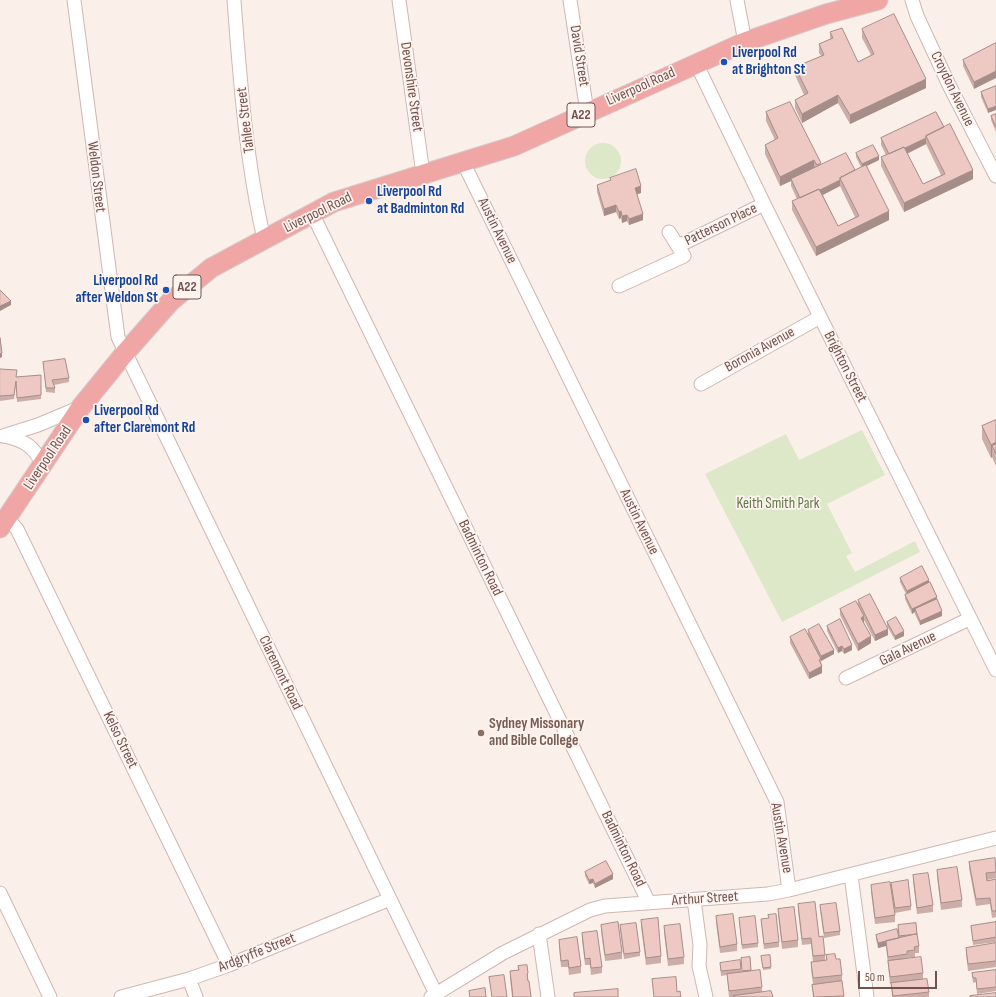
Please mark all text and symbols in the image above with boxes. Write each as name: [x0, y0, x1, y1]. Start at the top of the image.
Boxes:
street label: David Street: [565, 24, 593, 88]
street label: Devonshire Street: [396, 41, 426, 133]
place label: Liverpool Rd at Brighton St: [732, 44, 805, 79]
street label: Croydon Avenue: [926, 49, 978, 129]
marker: Liverpool Rd at Brighton St: [719, 57, 729, 67]
street label: Liverpool Road: [604, 64, 678, 110]
street label: Tahlee Street: [233, 86, 259, 154]
road number: A22: [567, 103, 595, 127]
street label: Weldon Street: [83, 141, 109, 213]
place label: Liverpool Rd at Badminton Rd: [377, 183, 464, 218]
street label: Liverpool Road: [281, 189, 355, 237]
street label: Austin Avenue: [473, 195, 521, 267]
marker: Liverpool Rd at Badminton Rd: [364, 196, 374, 206]
street label: Patterson Place: [682, 200, 760, 250]
place label: Liverpool Rd after Weldon St: [75, 272, 158, 307]
road number: A22: [173, 275, 201, 299]
marker: Liverpool Rd after Weldon St: [161, 285, 171, 295]
street label: Boronia Avenue: [722, 323, 798, 377]
street label: Brighton Street: [819, 328, 871, 406]
place label: Liverpool Rd after Claremont Rd: [94, 402, 195, 437]
marker: Liverpool Rd after Claremont Rd: [81, 415, 91, 425]
street label: Liverpool Road: [20, 423, 76, 493]
street label: Austin Avenue: [615, 486, 663, 558]
park label: Keith Smith Park: [737, 495, 819, 513]
street label: Badminton Road: [454, 517, 506, 599]
street label: Gala Avenue: [877, 628, 939, 670]
street label: Claremont Road: [254, 633, 306, 713]
street label: Kelso Street: [99, 709, 141, 771]
place label: Sydney Missonary and Bible College: [489, 715, 584, 750]
marker: Sydney Missonary and Bible College: [476, 728, 486, 738]
street label: Austin Avenue: [766, 802, 796, 874]
street label: Badminton Road: [597, 808, 649, 890]
street label: Arthur Street: [671, 888, 739, 910]
street label: Ardgryffe Street: [216, 929, 298, 977]
scale bar: [860, 963, 939, 989]
text: 50 m: [865, 970, 885, 985]

